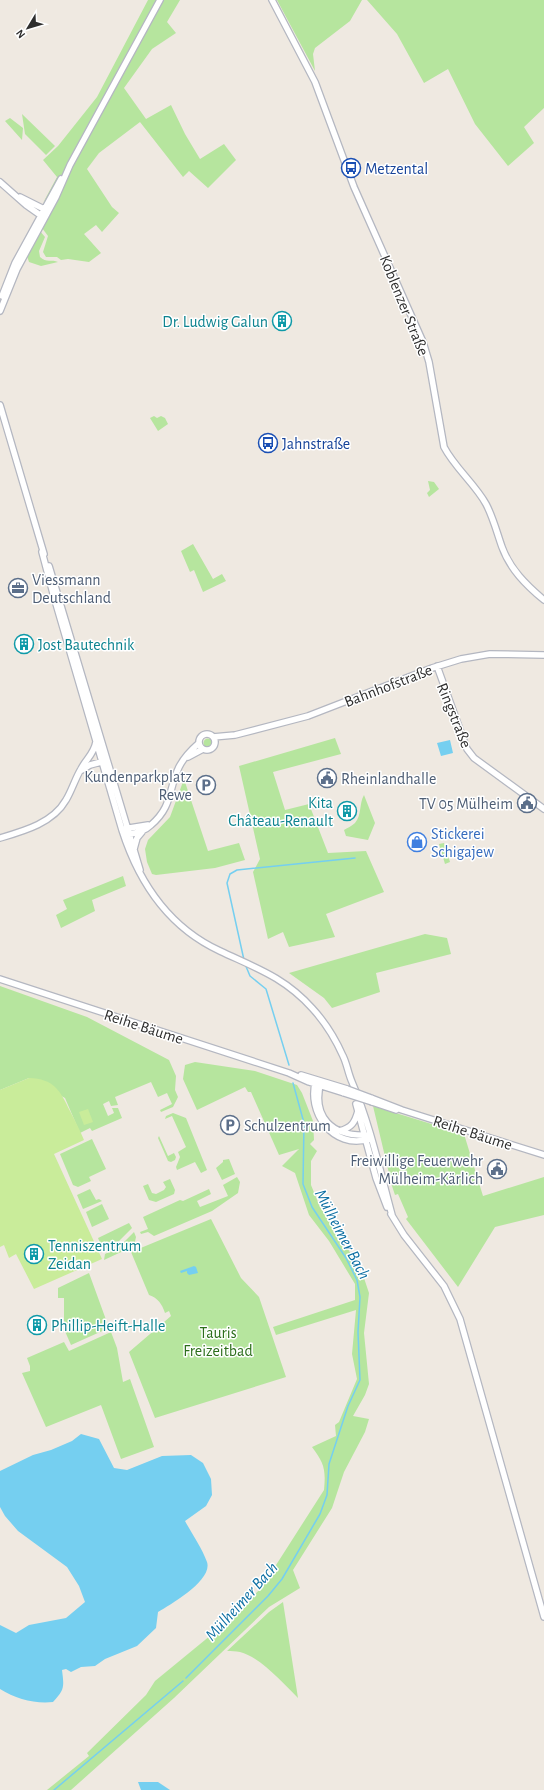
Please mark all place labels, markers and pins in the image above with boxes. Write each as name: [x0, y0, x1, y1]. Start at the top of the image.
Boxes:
bus stop icon: Metzental: [340, 157, 362, 179]
place label: Metzental: [365, 161, 428, 177]
building icon: Dr. Ludwig Galun: [271, 310, 293, 332]
place label: Dr. Ludwig Galun: [162, 314, 268, 330]
bus stop icon: Jahnstraße: [257, 432, 279, 454]
place label: Jahnstraße: [282, 436, 350, 452]
place label: Viessmann Deutschland: [32, 572, 111, 606]
office icon: Viessmann Deutschland: [7, 577, 29, 599]
building icon: Jost Bautechnik: [13, 633, 35, 655]
place label: Jost Bautechnik: [38, 637, 135, 653]
public building icon: Rheinlandhalle: [316, 767, 338, 789]
place label: Kundenparkplatz Rewe: [84, 769, 192, 803]
place label: Rheinlandhalle: [341, 771, 436, 787]
parking icon: Kundenparkplatz Rewe: [195, 774, 217, 796]
public building icon: TV 05 Mülheim: [516, 792, 538, 814]
place label: Kita Château-Renault: [228, 795, 333, 829]
place label: TV 05 Mülheim: [419, 796, 513, 812]
building icon: Kita Château-Renault: [336, 800, 358, 822]
place label: Stickerei Schigajew: [431, 826, 494, 861]
shop icon: Stickerei Schigajew: [406, 831, 428, 853]
parking icon: Schulzentrum: [219, 1114, 241, 1136]
place label: Schulzentrum: [244, 1118, 331, 1134]
place label: Freiwillige Feuerwehr Mülheim-Kärlich: [350, 1153, 484, 1187]
public building icon: Freiwillige Feuerwehr Mülheim-Kärlich: [486, 1158, 508, 1180]
place label: Tenniszentrum Zeidan: [48, 1238, 141, 1272]
building icon: Tenniszentrum Zeidan: [23, 1243, 45, 1265]
building icon: Phillip-Heift-Halle: [26, 1314, 48, 1336]
place label: Phillip-Heift-Halle: [51, 1318, 165, 1334]

